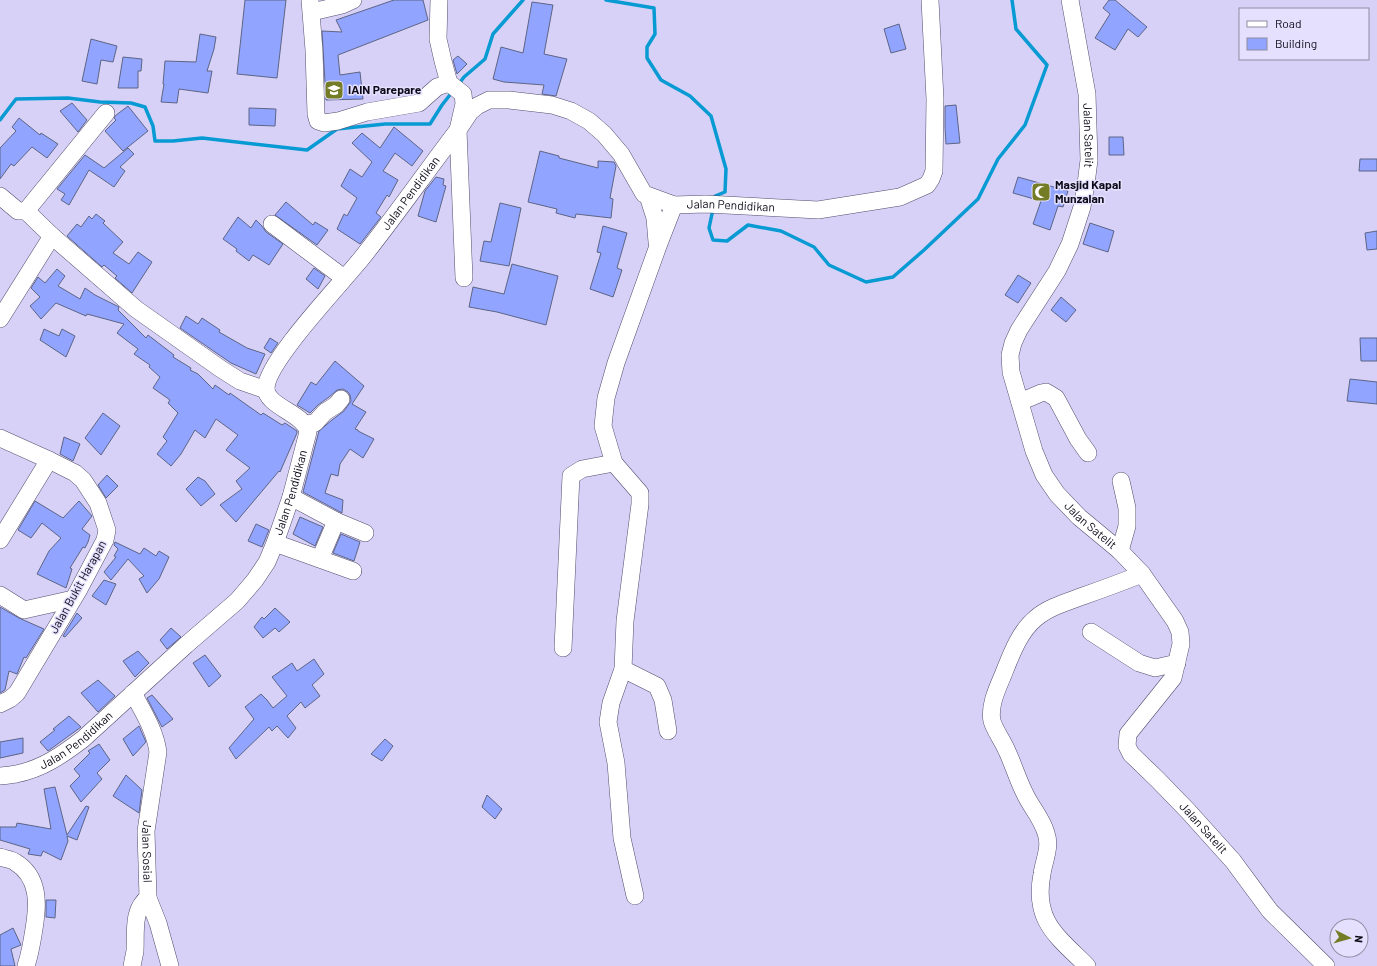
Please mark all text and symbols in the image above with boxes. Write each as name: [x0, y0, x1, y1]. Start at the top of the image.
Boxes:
legend: [1239, 8, 1369, 60]
text: Road: [1275, 16, 1302, 30]
text: Building: [1275, 36, 1317, 50]
school or university icon: IAIN Parepare: [323, 79, 345, 101]
place label: IAIN Parepare: [348, 82, 422, 96]
street label: Jalan Satelit: [1081, 103, 1097, 169]
street label: Jalan Pendidikan: [378, 153, 442, 232]
place label: Masjid Kapal Munzalan: [1055, 177, 1121, 205]
mosque icon: Masjid Kapal Munzalan: [1030, 181, 1052, 203]
street label: Jalan Pendidikan: [686, 196, 775, 214]
street label: Jalan Pendidikan: [270, 448, 309, 537]
street label: Jalan Satelit: [1062, 498, 1120, 551]
street label: Jalan Bukit Harapan: [46, 538, 108, 635]
street label: Jalan Pendidikan: [37, 708, 115, 772]
street label: Jalan Satelit: [1177, 799, 1231, 856]
street label: Jalan Sosial: [140, 820, 156, 883]
north arrow: [1329, 918, 1369, 958]
text: N: [1353, 935, 1366, 943]

